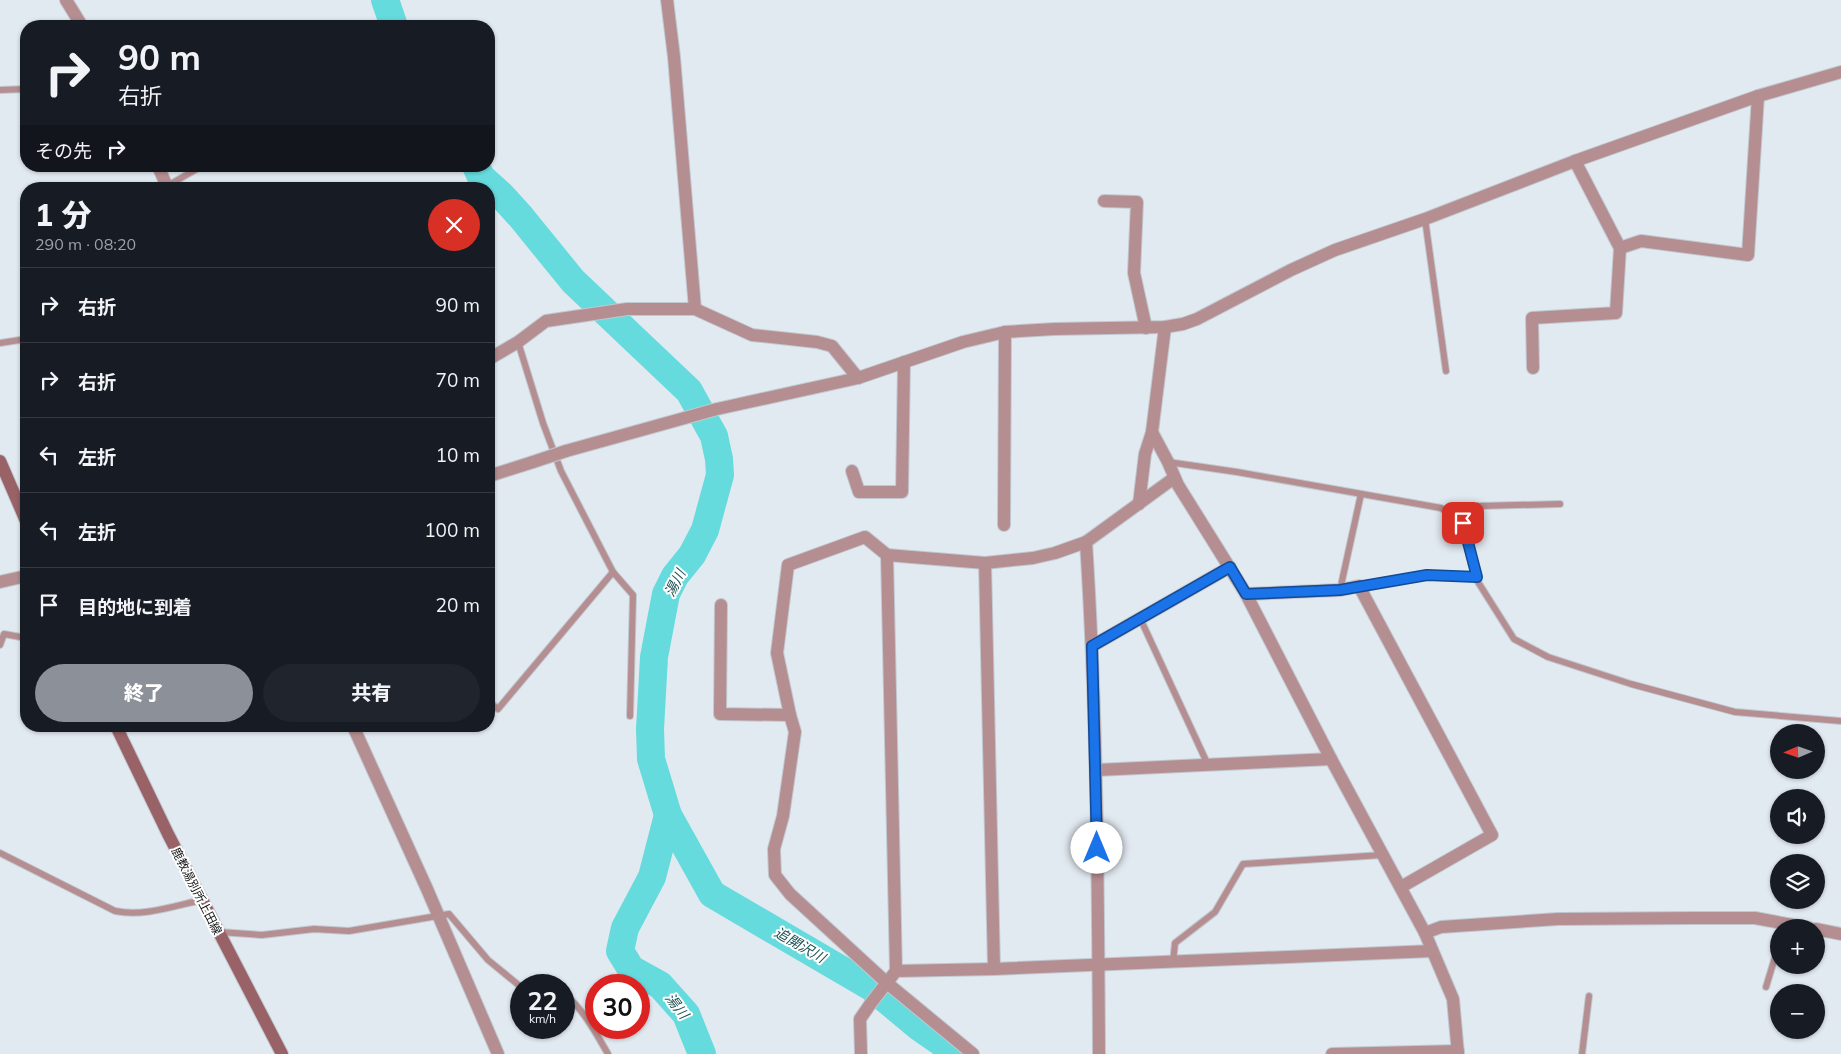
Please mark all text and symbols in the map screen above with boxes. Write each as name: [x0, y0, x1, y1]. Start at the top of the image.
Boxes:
text: 90 m: [118, 35, 201, 79]
icon: right: [35, 40, 100, 105]
text: 右折: [118, 82, 162, 110]
icon: right: [102, 135, 130, 163]
text: その先: [35, 139, 92, 163]
text: 1 分: [35, 196, 91, 234]
button: close: [428, 199, 480, 251]
text: 290 m · 08:20: [35, 234, 136, 254]
icon: right: [35, 291, 63, 319]
text: 90 m: [436, 293, 480, 317]
text: 右折: [78, 295, 116, 319]
icon: right: [35, 366, 63, 394]
text: 70 m: [436, 368, 480, 392]
text: 右折: [78, 370, 116, 394]
icon: left: [35, 441, 63, 469]
text: 10 m: [436, 443, 480, 467]
text: 左折: [78, 445, 116, 469]
pin: [1442, 502, 1484, 544]
icon: arrive: [1449, 509, 1477, 537]
icon: left: [35, 516, 63, 544]
text: 100 m: [424, 518, 480, 542]
text: 左折: [78, 520, 116, 544]
water label: 湯川: [661, 565, 690, 600]
icon: arrive: [35, 591, 63, 619]
text: 20 m: [436, 593, 480, 617]
text: 目的地に到着: [78, 595, 192, 619]
button: 終了: [35, 664, 253, 722]
button: 共有: [263, 664, 480, 722]
north arrow: [1770, 724, 1825, 779]
map controls: [1770, 724, 1825, 1039]
button: sound: [1770, 789, 1825, 844]
position arrow: [1070, 821, 1122, 873]
street label: 鹿教湯別所上田線: [169, 845, 225, 937]
button: layers: [1770, 854, 1825, 909]
button: +: [1770, 919, 1825, 974]
water label: 追開沢川: [771, 923, 830, 968]
speed limit sign: 30: [585, 974, 650, 1039]
button: −: [1770, 984, 1825, 1039]
text: 22: [527, 985, 558, 1016]
water label: 湯川: [661, 989, 694, 1024]
text: km/h: [529, 1011, 556, 1026]

